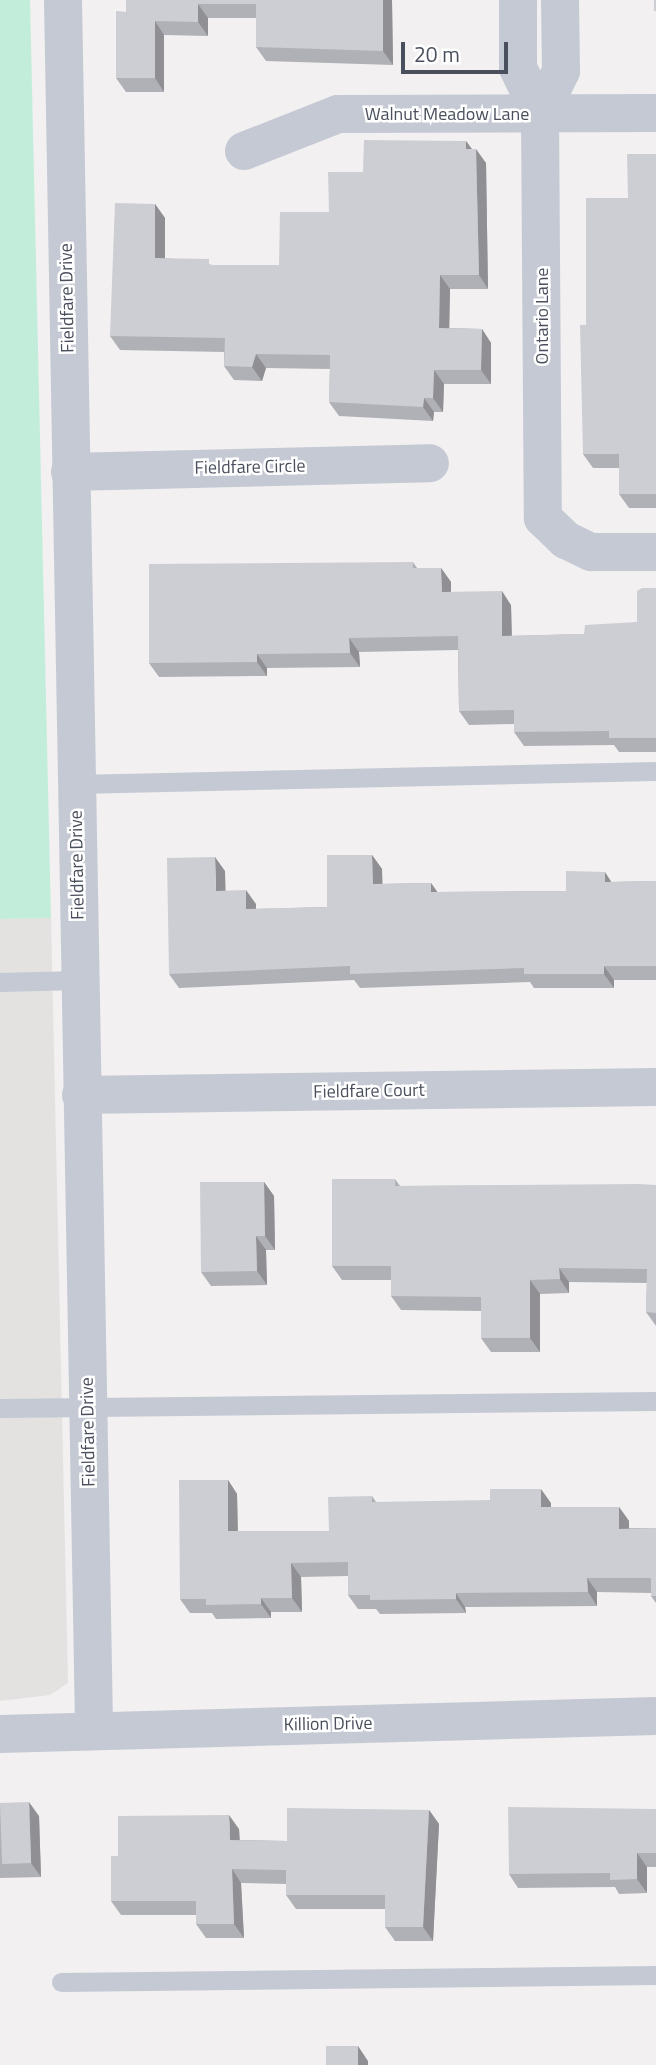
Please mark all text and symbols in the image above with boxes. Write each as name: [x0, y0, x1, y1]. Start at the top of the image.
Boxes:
scale bar: [404, 28, 511, 72]
text: 20 m: [414, 38, 460, 70]
street label: Walnut Meadow Lane: [365, 103, 529, 125]
street label: Fieldfare Drive: [55, 243, 79, 353]
street label: Ontario Lane: [531, 268, 553, 364]
street label: Fieldfare Circle: [194, 455, 306, 479]
street label: Fieldfare Drive: [65, 810, 89, 920]
street label: Fieldfare Court: [313, 1079, 425, 1103]
street label: Fieldfare Drive: [76, 1377, 100, 1487]
street label: Killion Drive: [283, 1712, 373, 1736]

